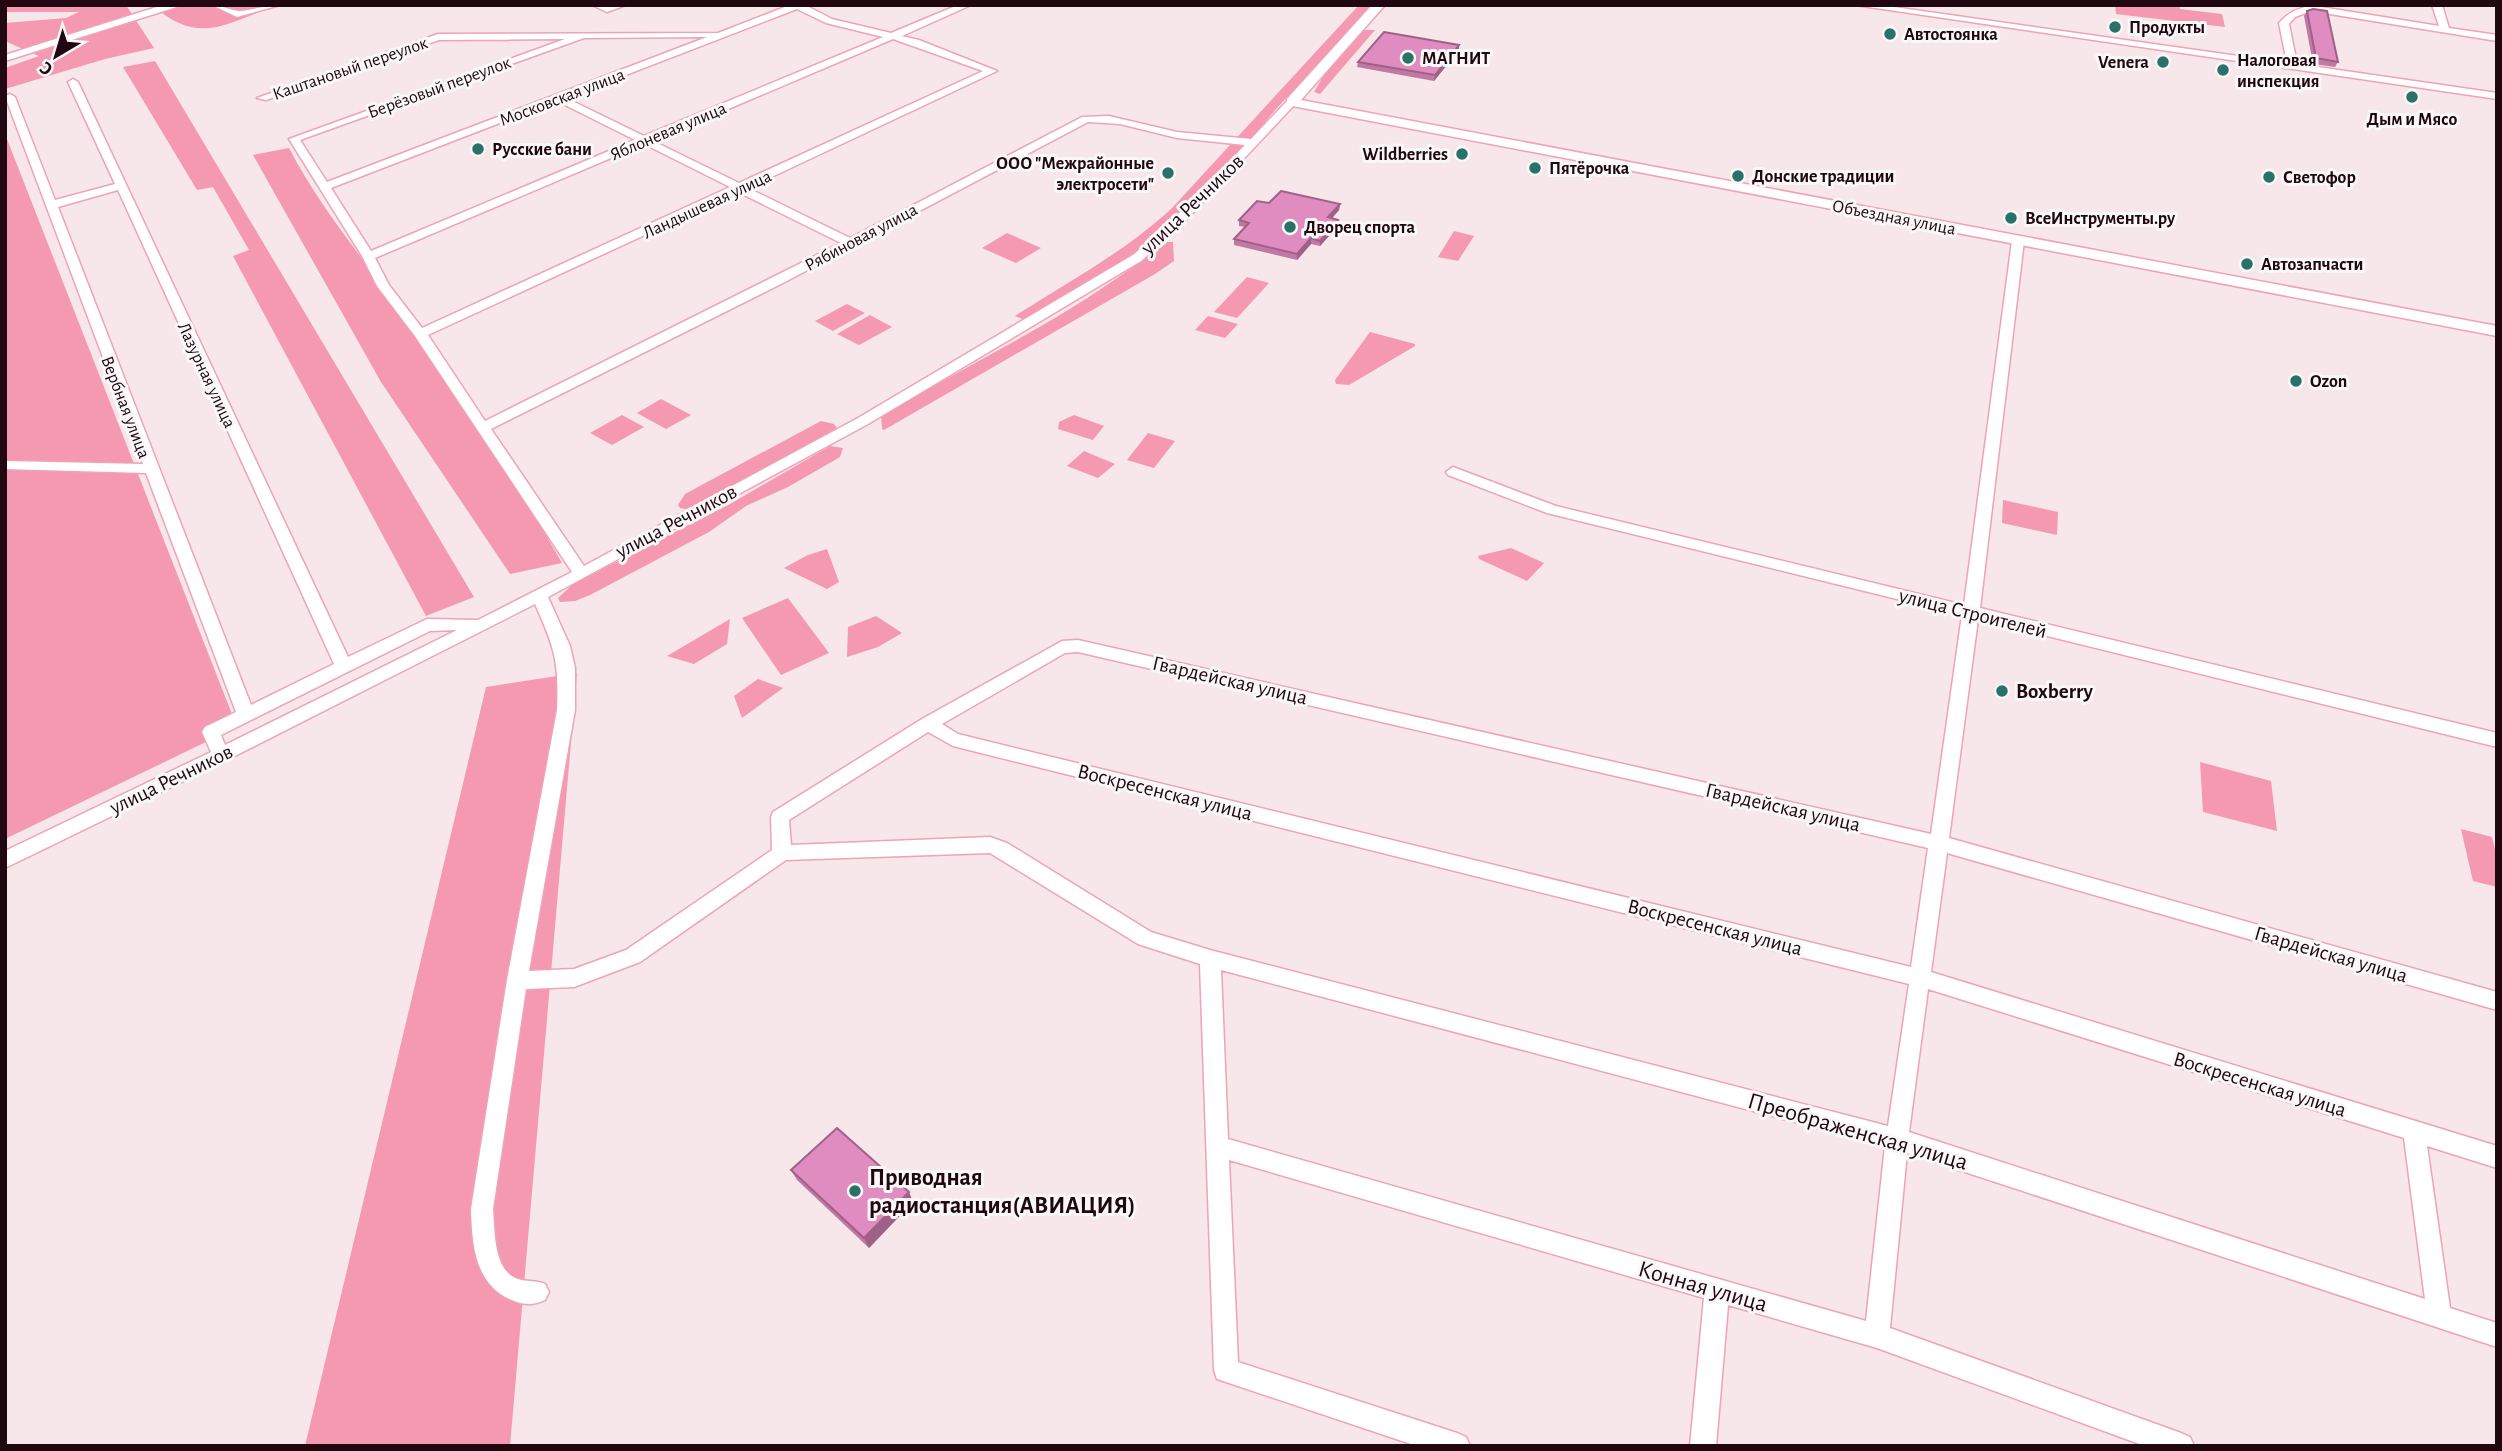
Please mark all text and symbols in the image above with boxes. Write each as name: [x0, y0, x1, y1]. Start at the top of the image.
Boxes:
marker: Продукты: [2107, 19, 2123, 35]
place label: Продукты: [2129, 19, 2205, 37]
north arrow: [21, 21, 91, 91]
marker: Автостоянка: [1882, 26, 1898, 42]
place label: Автостоянка: [1904, 26, 1998, 44]
street label: Каштановый переулок: [270, 34, 431, 104]
marker: МАГНИТ: [1400, 50, 1416, 66]
place label: МАГНИТ: [1422, 50, 1490, 68]
place label: Налоговая инспекция: [2237, 52, 2320, 91]
street label: Берёзовый переулок: [365, 53, 514, 122]
place label: Venera: [2098, 54, 2149, 72]
marker: Venera: [2155, 54, 2171, 70]
text: С: [36, 57, 56, 79]
marker: Налоговая инспекция: [2215, 62, 2231, 78]
street label: Московская улица: [497, 66, 627, 130]
marker: Дым и Мясо: [2404, 89, 2420, 105]
street label: Яблоневая улица: [607, 98, 729, 164]
place label: Дым и Мясо: [2367, 111, 2458, 129]
marker: Русские бани: [470, 141, 486, 157]
place label: Русские бани: [492, 141, 592, 159]
place label: Wildberries: [1362, 146, 1448, 164]
marker: Wildberries: [1454, 146, 1470, 162]
street label: улица Речников: [1136, 150, 1248, 259]
place label: ООО "Межрайонные электросети": [996, 155, 1154, 194]
marker: Пятёрочка: [1527, 160, 1543, 176]
place label: Пятёрочка: [1549, 160, 1630, 178]
marker: ООО "Межрайонные электросети": [1160, 165, 1176, 181]
street label: Ландышевая улица: [640, 167, 774, 243]
marker: Донские традиции: [1730, 168, 1746, 184]
place label: Донские традиции: [1752, 168, 1894, 186]
marker: Светофор: [2261, 169, 2277, 185]
place label: Светофор: [2283, 169, 2356, 187]
street label: Объездная улица: [1830, 196, 1957, 239]
street label: Рябиновая улица: [802, 200, 921, 275]
marker: ВсеИнструменты.ру: [2003, 210, 2019, 226]
place label: ВсеИнструменты.ру: [2025, 210, 2176, 228]
marker: Дворец спорта: [1282, 219, 1298, 235]
place label: Дворец спорта: [1304, 219, 1416, 237]
marker: Автозапчасти: [2239, 256, 2255, 272]
place label: Автозапчасти: [2261, 256, 2363, 274]
street label: Лазурная улица: [174, 320, 238, 431]
street label: Вербная улица: [97, 353, 154, 461]
marker: Ozon: [2288, 373, 2304, 389]
place label: Ozon: [2310, 373, 2347, 391]
street label: улица Речников: [611, 481, 740, 563]
street label: улица Строителей: [1896, 585, 2049, 642]
street label: Гвардейская улица: [1150, 652, 1310, 709]
place label: Boxberry: [2016, 681, 2093, 702]
marker: Boxberry: [1994, 683, 2010, 699]
street label: улица Речников: [106, 741, 236, 819]
street label: Воскресенская улица: [1075, 761, 1255, 824]
street label: Гвардейская улица: [1703, 779, 1863, 836]
street label: Воскресенская улица: [1625, 896, 1805, 959]
street label: Гвардейская улица: [2252, 923, 2410, 987]
street label: Воскресенская улица: [2171, 1048, 2349, 1121]
street label: Преображенская улица: [1745, 1089, 1971, 1175]
place label: Приводная радиостанция(АВИАЦИЯ): [869, 1166, 1135, 1218]
marker: Приводная радиостанция(АВИАЦИЯ): [847, 1183, 863, 1199]
street label: Конная улица: [1635, 1257, 1770, 1317]

